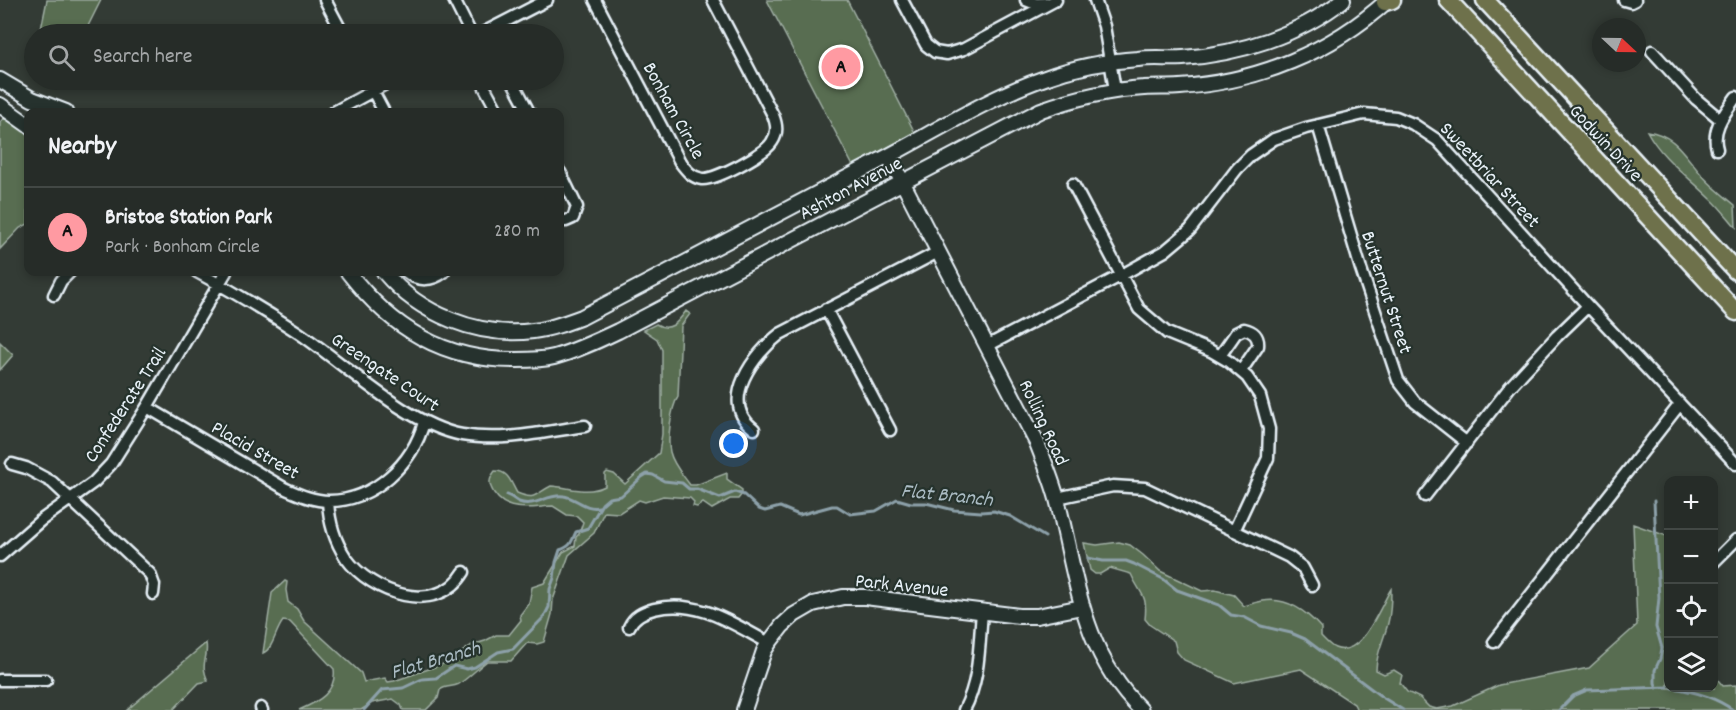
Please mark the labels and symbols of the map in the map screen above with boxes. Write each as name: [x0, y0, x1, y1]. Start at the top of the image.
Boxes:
north arrow: [1592, 18, 1646, 72]
pin: A: [822, 44, 860, 90]
street label: Bonham Circle: [634, 58, 711, 165]
street label: Godwin Drive: [1561, 99, 1648, 189]
street label: Sweetbriar Street: [1432, 117, 1546, 235]
street label: Ashton Avenue: [795, 151, 908, 229]
street label: Butternut Street: [1352, 228, 1418, 358]
street label: Greengate Court: [324, 327, 444, 420]
street label: Confederate Trail: [79, 342, 175, 469]
street label: Rolling Road: [1010, 376, 1074, 471]
street label: Placid Street: [205, 415, 304, 488]
your location: [719, 429, 748, 458]
water label: Flat Branch: [899, 477, 995, 517]
street label: Park Avenue: [854, 568, 950, 606]
water label: Flat Branch: [387, 634, 486, 689]

